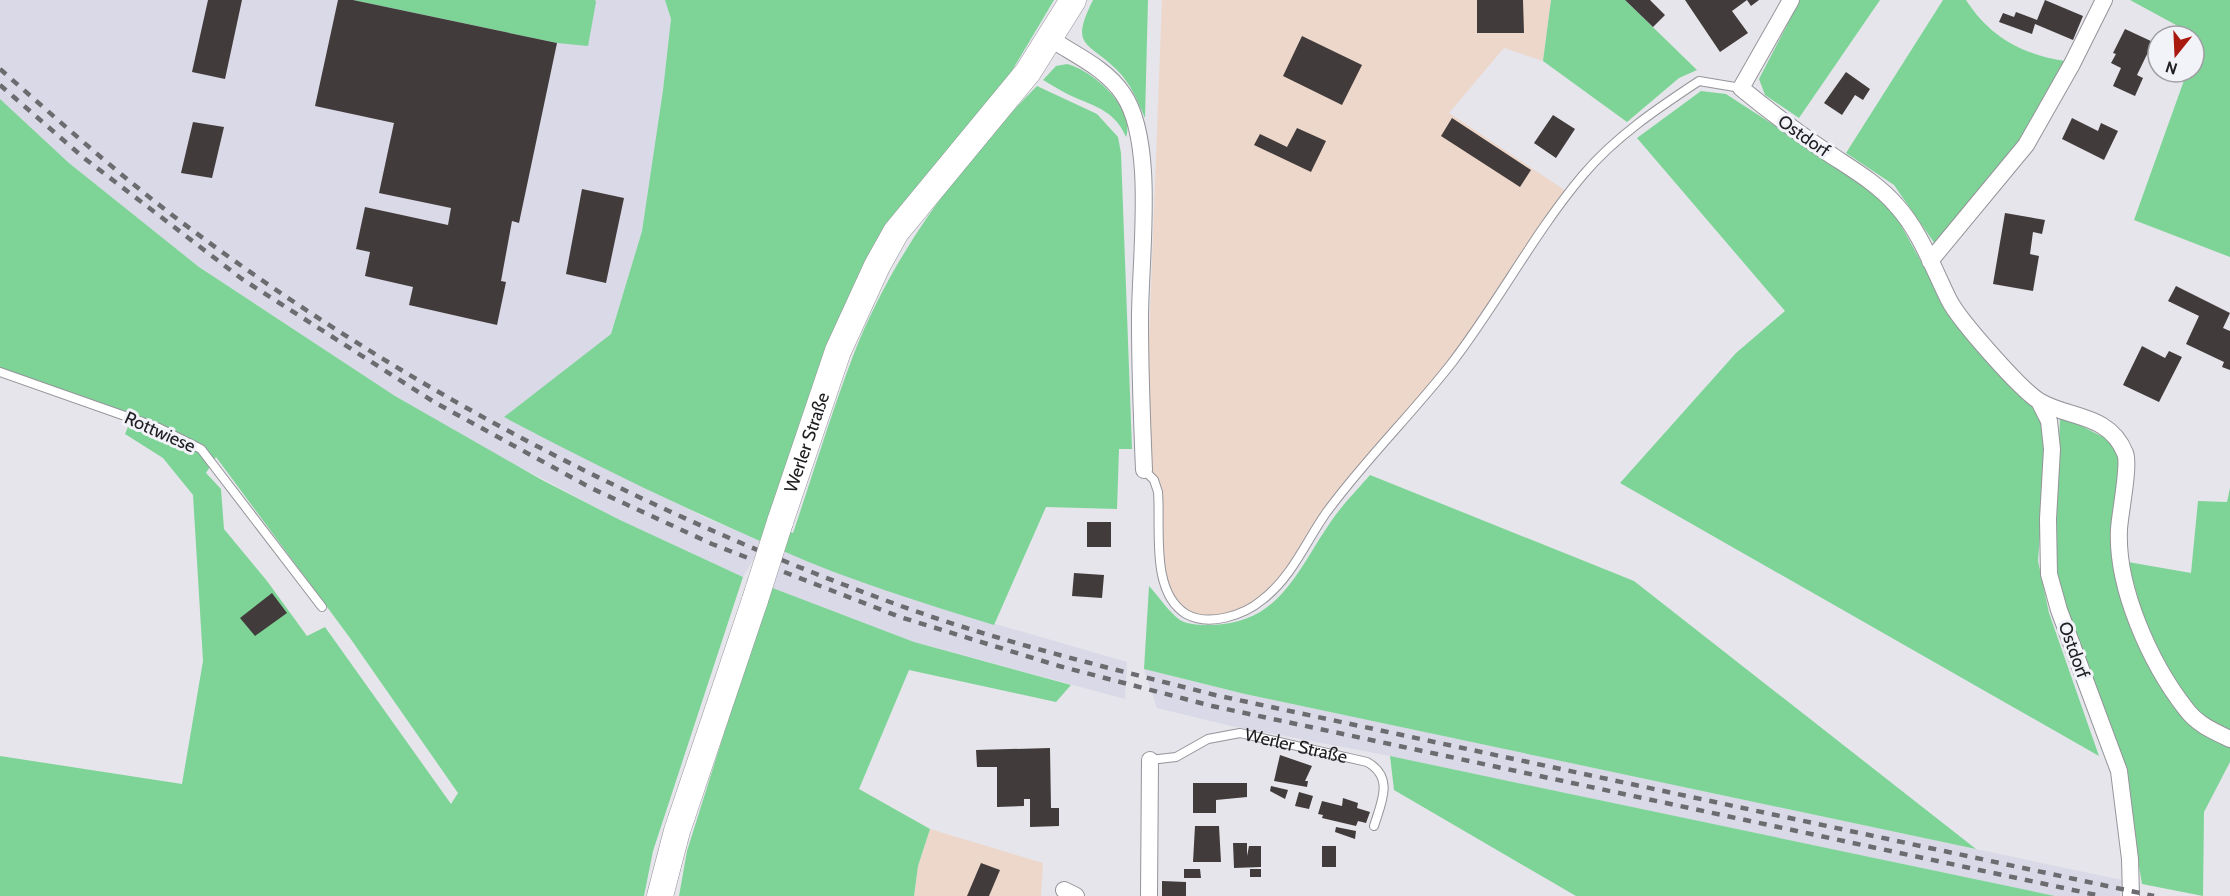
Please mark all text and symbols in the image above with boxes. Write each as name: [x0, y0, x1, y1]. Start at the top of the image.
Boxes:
north arrow: [2146, 24, 2206, 84]
text: N: [2163, 57, 2180, 79]
street label: Ostdorf: [1774, 110, 1834, 162]
street label: Werler Straße: [780, 389, 834, 495]
street label: Rottwiese: [121, 407, 199, 457]
street label: Ostdorf: [2054, 619, 2094, 681]
street label: Werler Straße: [1243, 723, 1349, 768]

